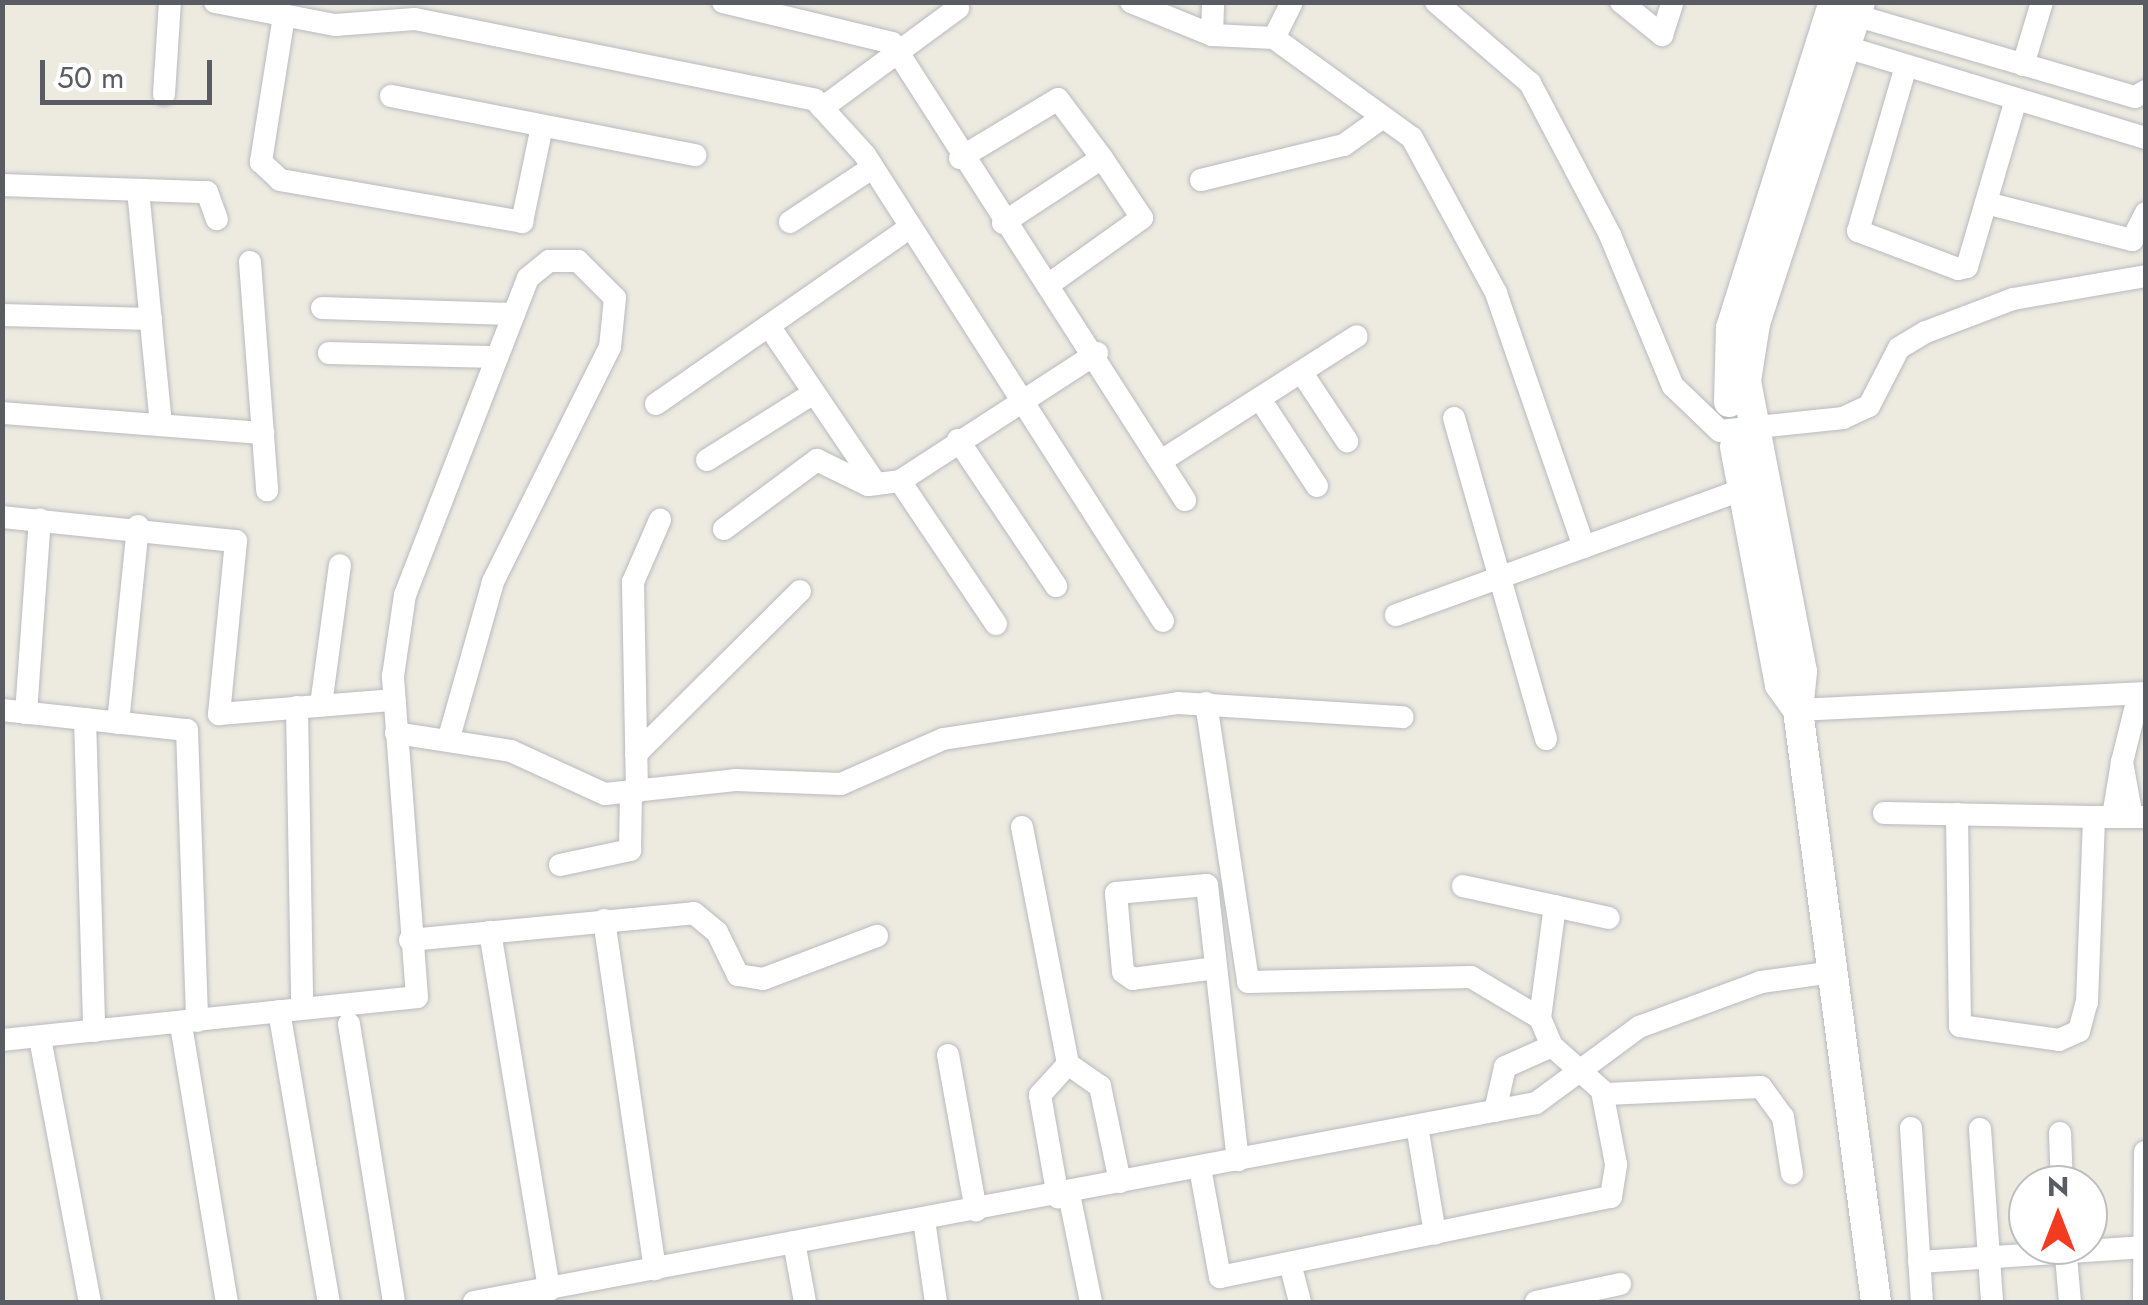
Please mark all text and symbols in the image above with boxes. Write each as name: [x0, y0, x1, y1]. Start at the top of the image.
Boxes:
scale bar: [45, 40, 218, 102]
text: 50 m: [57, 56, 124, 99]
north arrow: [2008, 1165, 2108, 1265]
text: N: [2047, 1166, 2069, 1207]

